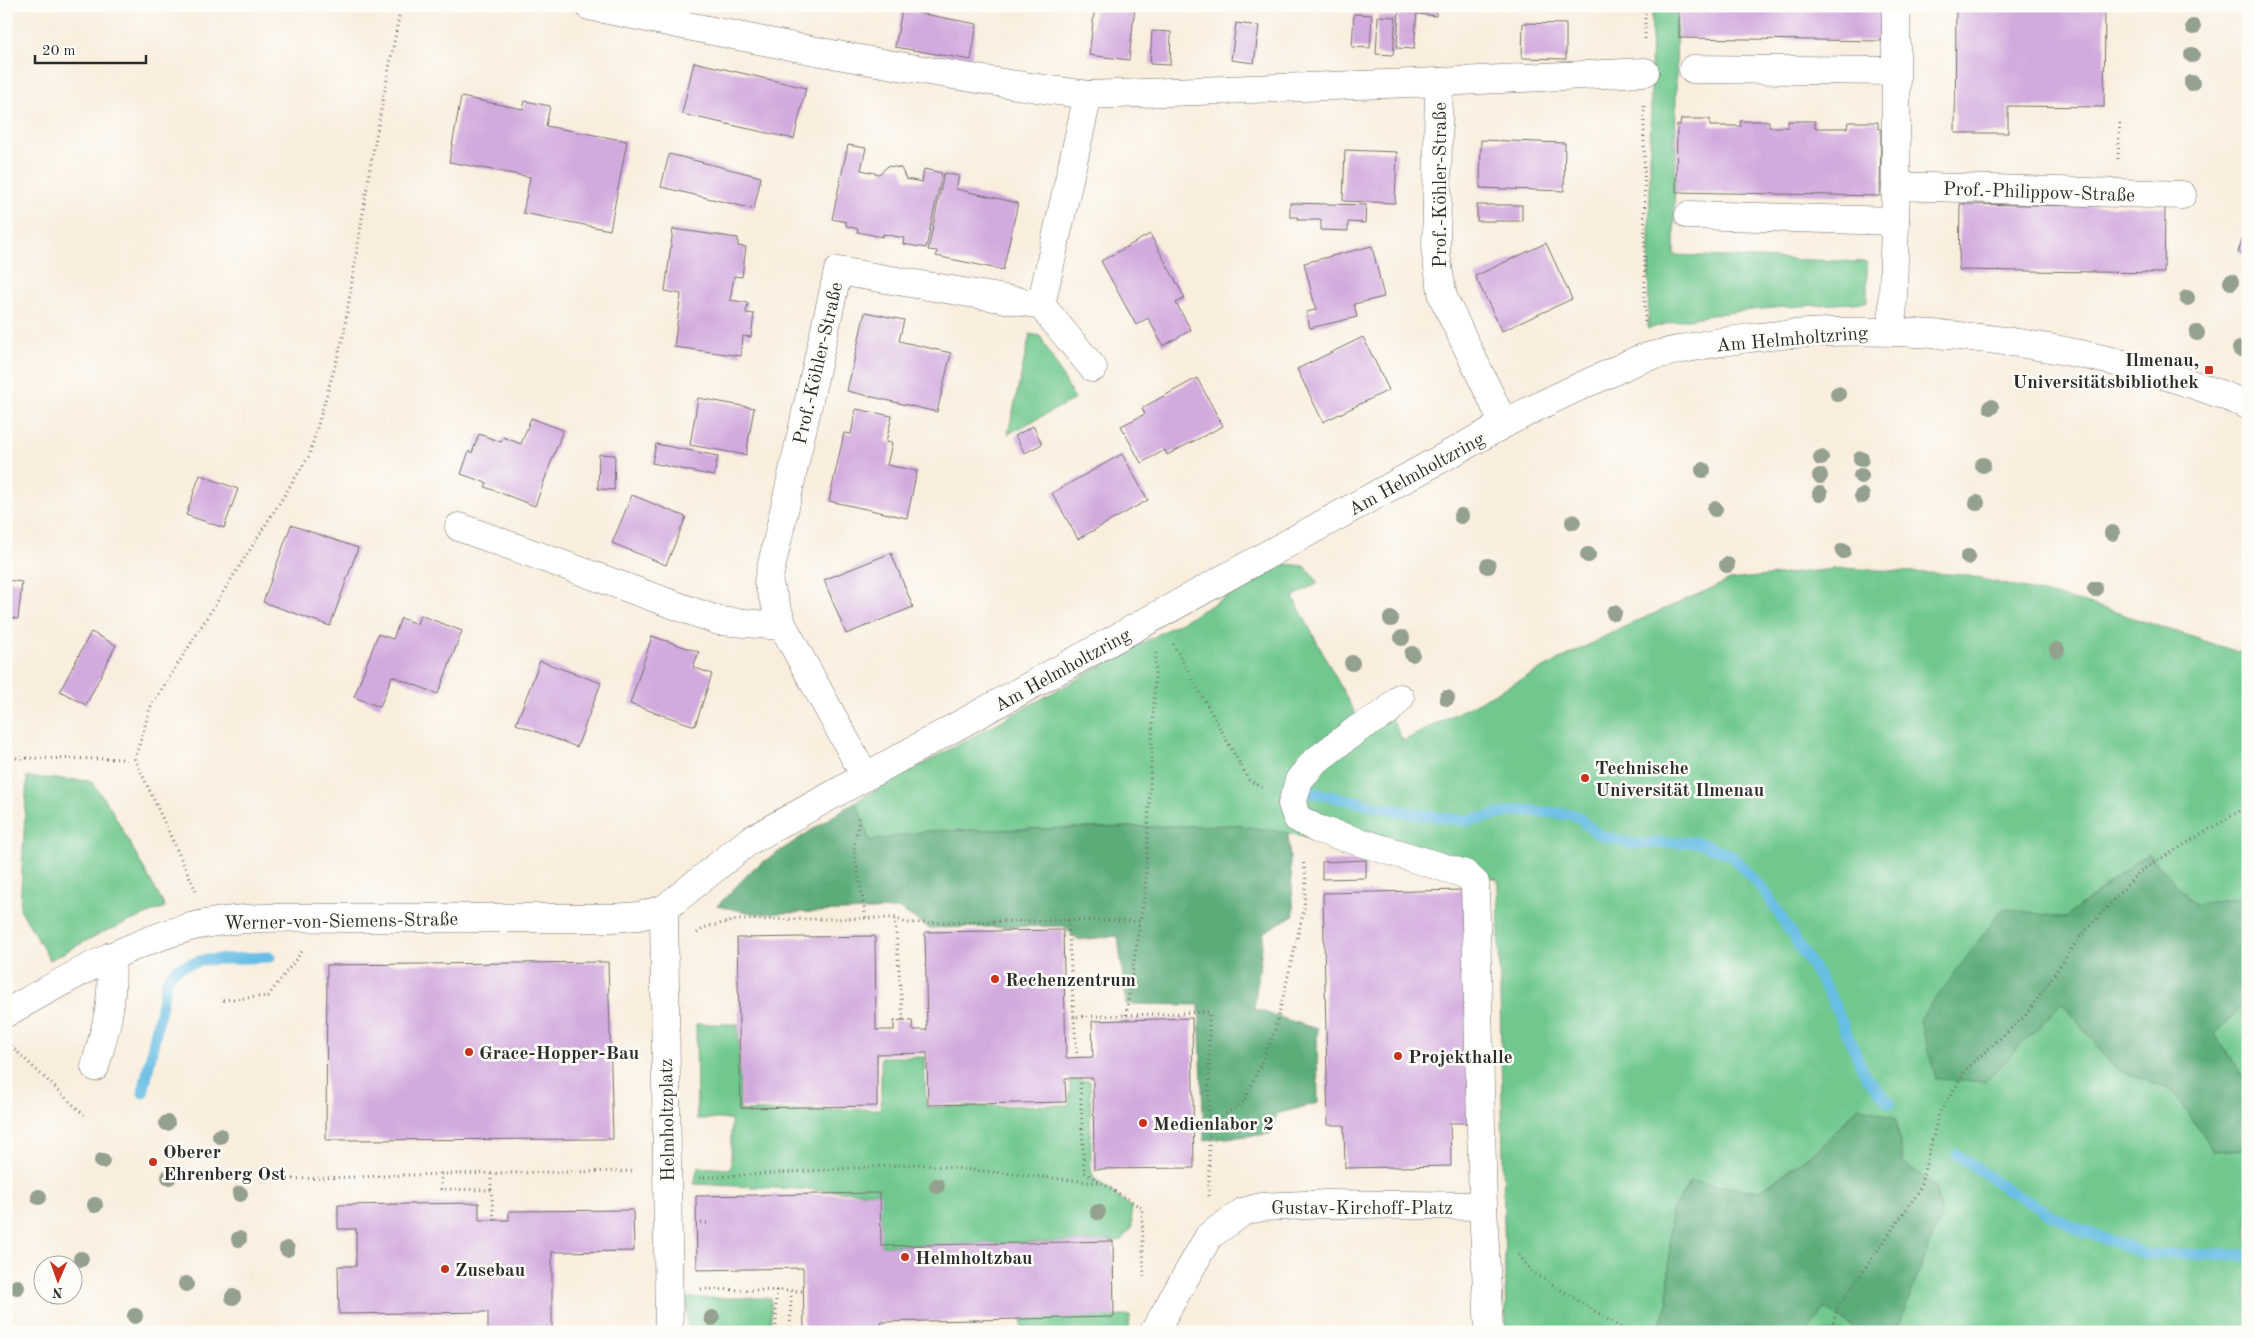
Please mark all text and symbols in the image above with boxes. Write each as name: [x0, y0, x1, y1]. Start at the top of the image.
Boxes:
scale bar: [35, 32, 146, 64]
text: 20 m: [42, 44, 76, 59]
street label: Prof.-Köhler-Straße: [1432, 102, 1451, 268]
street label: Prof.-Philippow-Straße: [1942, 181, 2135, 206]
street label: Prof.-Köhler-Straße: [792, 281, 847, 447]
street label: Am Helmholtzring: [1716, 324, 1870, 357]
place label: Ilmenau, Universitätsbibliothek: [2012, 352, 2199, 393]
marker: Ilmenau, Universitätsbibliothek: [2203, 364, 2215, 376]
street label: Am Helmholtzring: [1346, 430, 1489, 520]
street label: Am Helmholtzring: [992, 626, 1135, 716]
place label: Technische Universität Ilmenau: [1595, 760, 1764, 801]
marker: Technische Universität Ilmenau: [1579, 772, 1591, 784]
street label: Werner-von-Siemens-Straße: [224, 911, 458, 934]
place label: Rechenzentrum: [1005, 972, 1136, 991]
marker: Rechenzentrum: [989, 973, 1001, 985]
place label: Grace-Hopper-Bau: [479, 1045, 639, 1064]
marker: Grace-Hopper-Bau: [463, 1046, 475, 1058]
place label: Projekthalle: [1408, 1049, 1513, 1068]
marker: Projekthalle: [1392, 1050, 1404, 1062]
street label: Helmholtzplatz: [658, 1058, 679, 1182]
place label: Medienlabor 2: [1153, 1116, 1274, 1135]
marker: Medienlabor 2: [1137, 1117, 1149, 1129]
place label: Oberer Ehrenberg Ost: [163, 1144, 286, 1185]
marker: Oberer Ehrenberg Ost: [147, 1156, 159, 1168]
street label: Gustav-Kirchoff-Platz: [1271, 1200, 1453, 1219]
place label: Helmholtzbau: [915, 1250, 1033, 1269]
marker: Helmholtzbau: [899, 1251, 911, 1263]
north arrow: [32, 1256, 82, 1306]
place label: Zusebau: [455, 1262, 525, 1281]
marker: Zusebau: [439, 1263, 451, 1275]
text: N: [52, 1285, 63, 1299]

